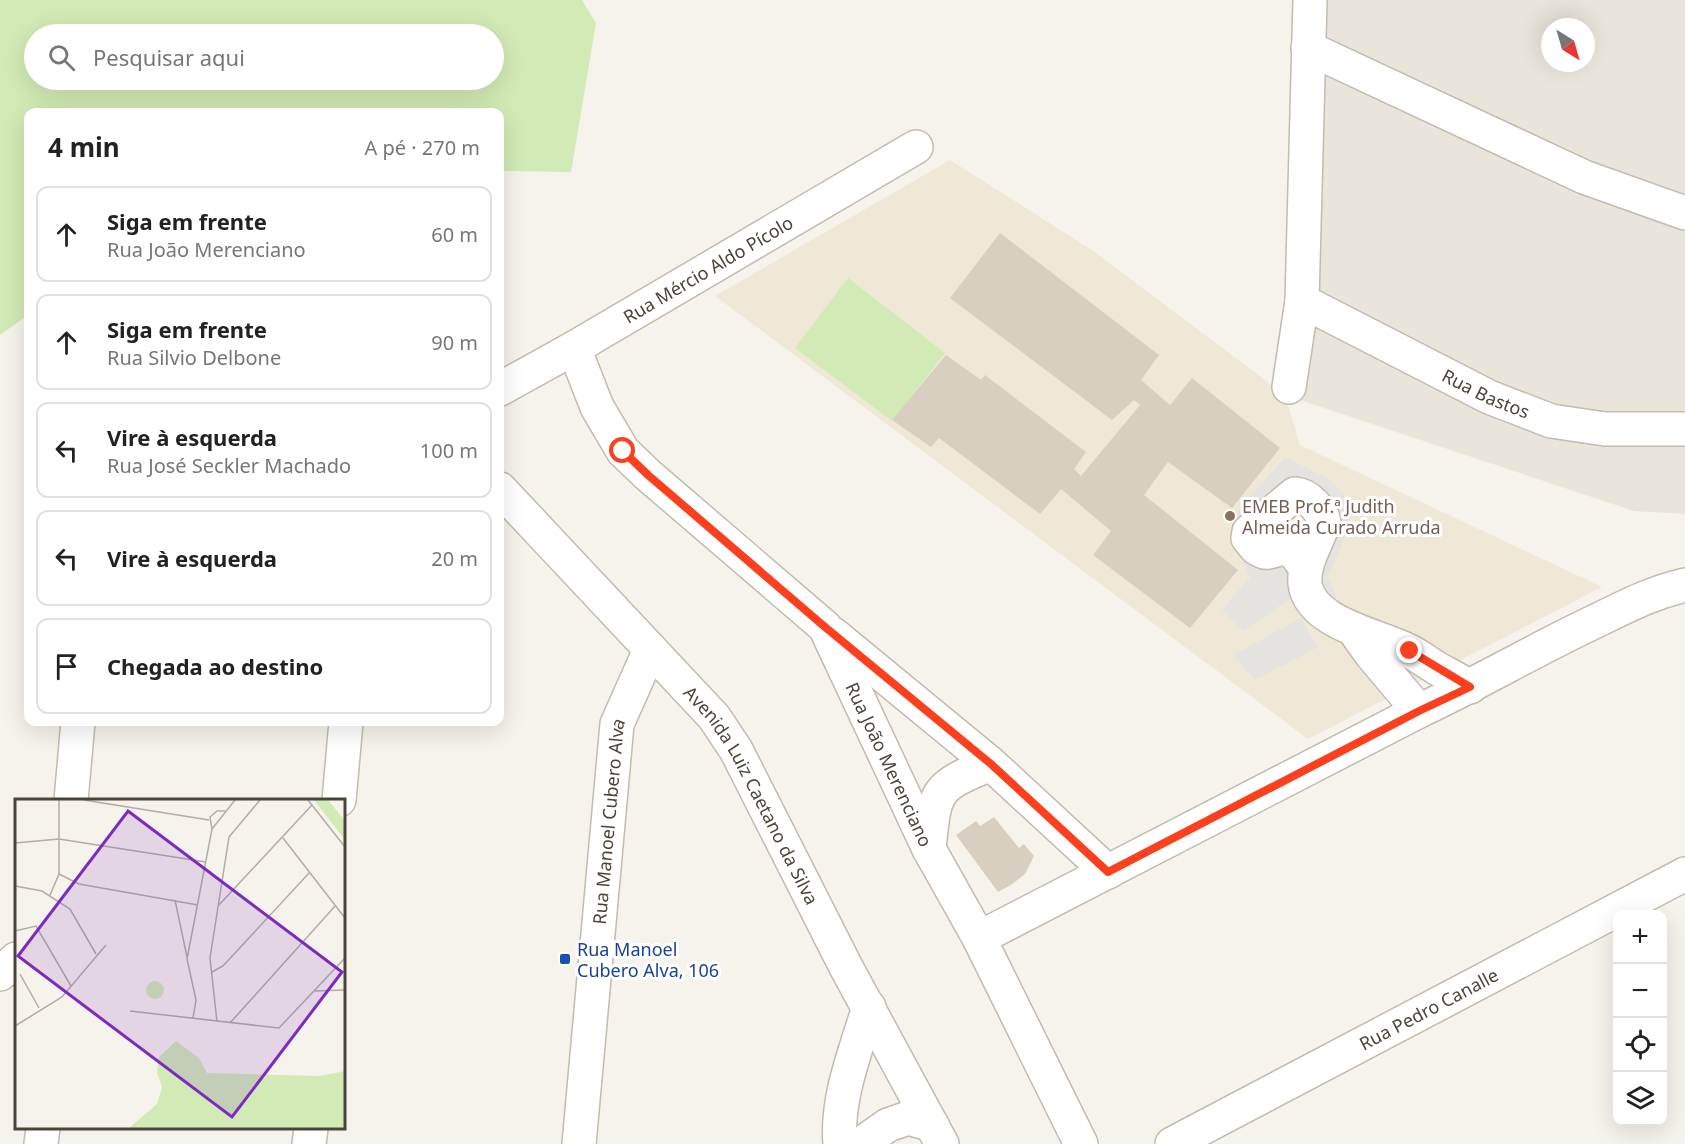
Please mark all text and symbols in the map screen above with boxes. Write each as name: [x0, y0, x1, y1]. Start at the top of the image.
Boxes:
north arrow: [1541, 18, 1595, 72]
search box: [24, 24, 504, 90]
icon: search: [45, 41, 78, 74]
text: Pesquisar aqui: [93, 42, 245, 72]
text: 4 min: [48, 129, 120, 165]
text: A pé · 270 m: [364, 134, 480, 161]
text: Siga em frente: [107, 206, 267, 236]
street label: Rua Mércio Aldo Pícolo: [619, 210, 797, 329]
icon: ahead: [50, 218, 83, 251]
text: 60 m: [431, 221, 478, 248]
text: Rua João Merenciano: [107, 236, 306, 263]
text: Siga em frente: [107, 314, 267, 344]
icon: ahead: [50, 326, 83, 359]
text: 90 m: [431, 329, 478, 356]
text: Rua Silvio Delbone: [107, 344, 281, 371]
street label: Rua Bastos: [1438, 363, 1533, 424]
text: Vire à esquerda: [107, 422, 277, 452]
icon: left: [50, 434, 83, 467]
text: 100 m: [420, 437, 478, 464]
route start: [609, 437, 635, 463]
text: Rua José Seckler Machado: [107, 452, 351, 479]
place label: EMEB Prof.ª Judith Almeida Curado Arruda: [1242, 494, 1441, 539]
marker: EMEB Prof.ª Judith Almeida Curado Arruda: [1223, 509, 1237, 523]
icon: left: [50, 542, 83, 575]
text: Vire à esquerda: [107, 543, 277, 573]
text: 20 m: [431, 545, 478, 572]
route end: [1396, 637, 1422, 663]
icon: arrive: [50, 650, 83, 683]
text: Chegada ao destino: [107, 651, 323, 681]
street label: Rua João Merenciano: [841, 678, 938, 850]
street label: Avenida Luiz Caetano da Silva: [679, 681, 824, 909]
street label: Rua Manoel Cubero Alva: [587, 714, 630, 925]
inset map: [15, 799, 345, 1129]
map controls: [1613, 910, 1667, 1126]
button: +: [1613, 910, 1667, 964]
place label: Rua Manoel Cubero Alva, 106: [577, 937, 719, 982]
marker: Rua Manoel Cubero Alva, 106: [558, 952, 572, 966]
street label: Rua Pedro Canalle: [1355, 962, 1502, 1055]
button: −: [1613, 964, 1667, 1018]
button: locate: [1613, 1018, 1667, 1072]
button: layers: [1613, 1072, 1667, 1126]

